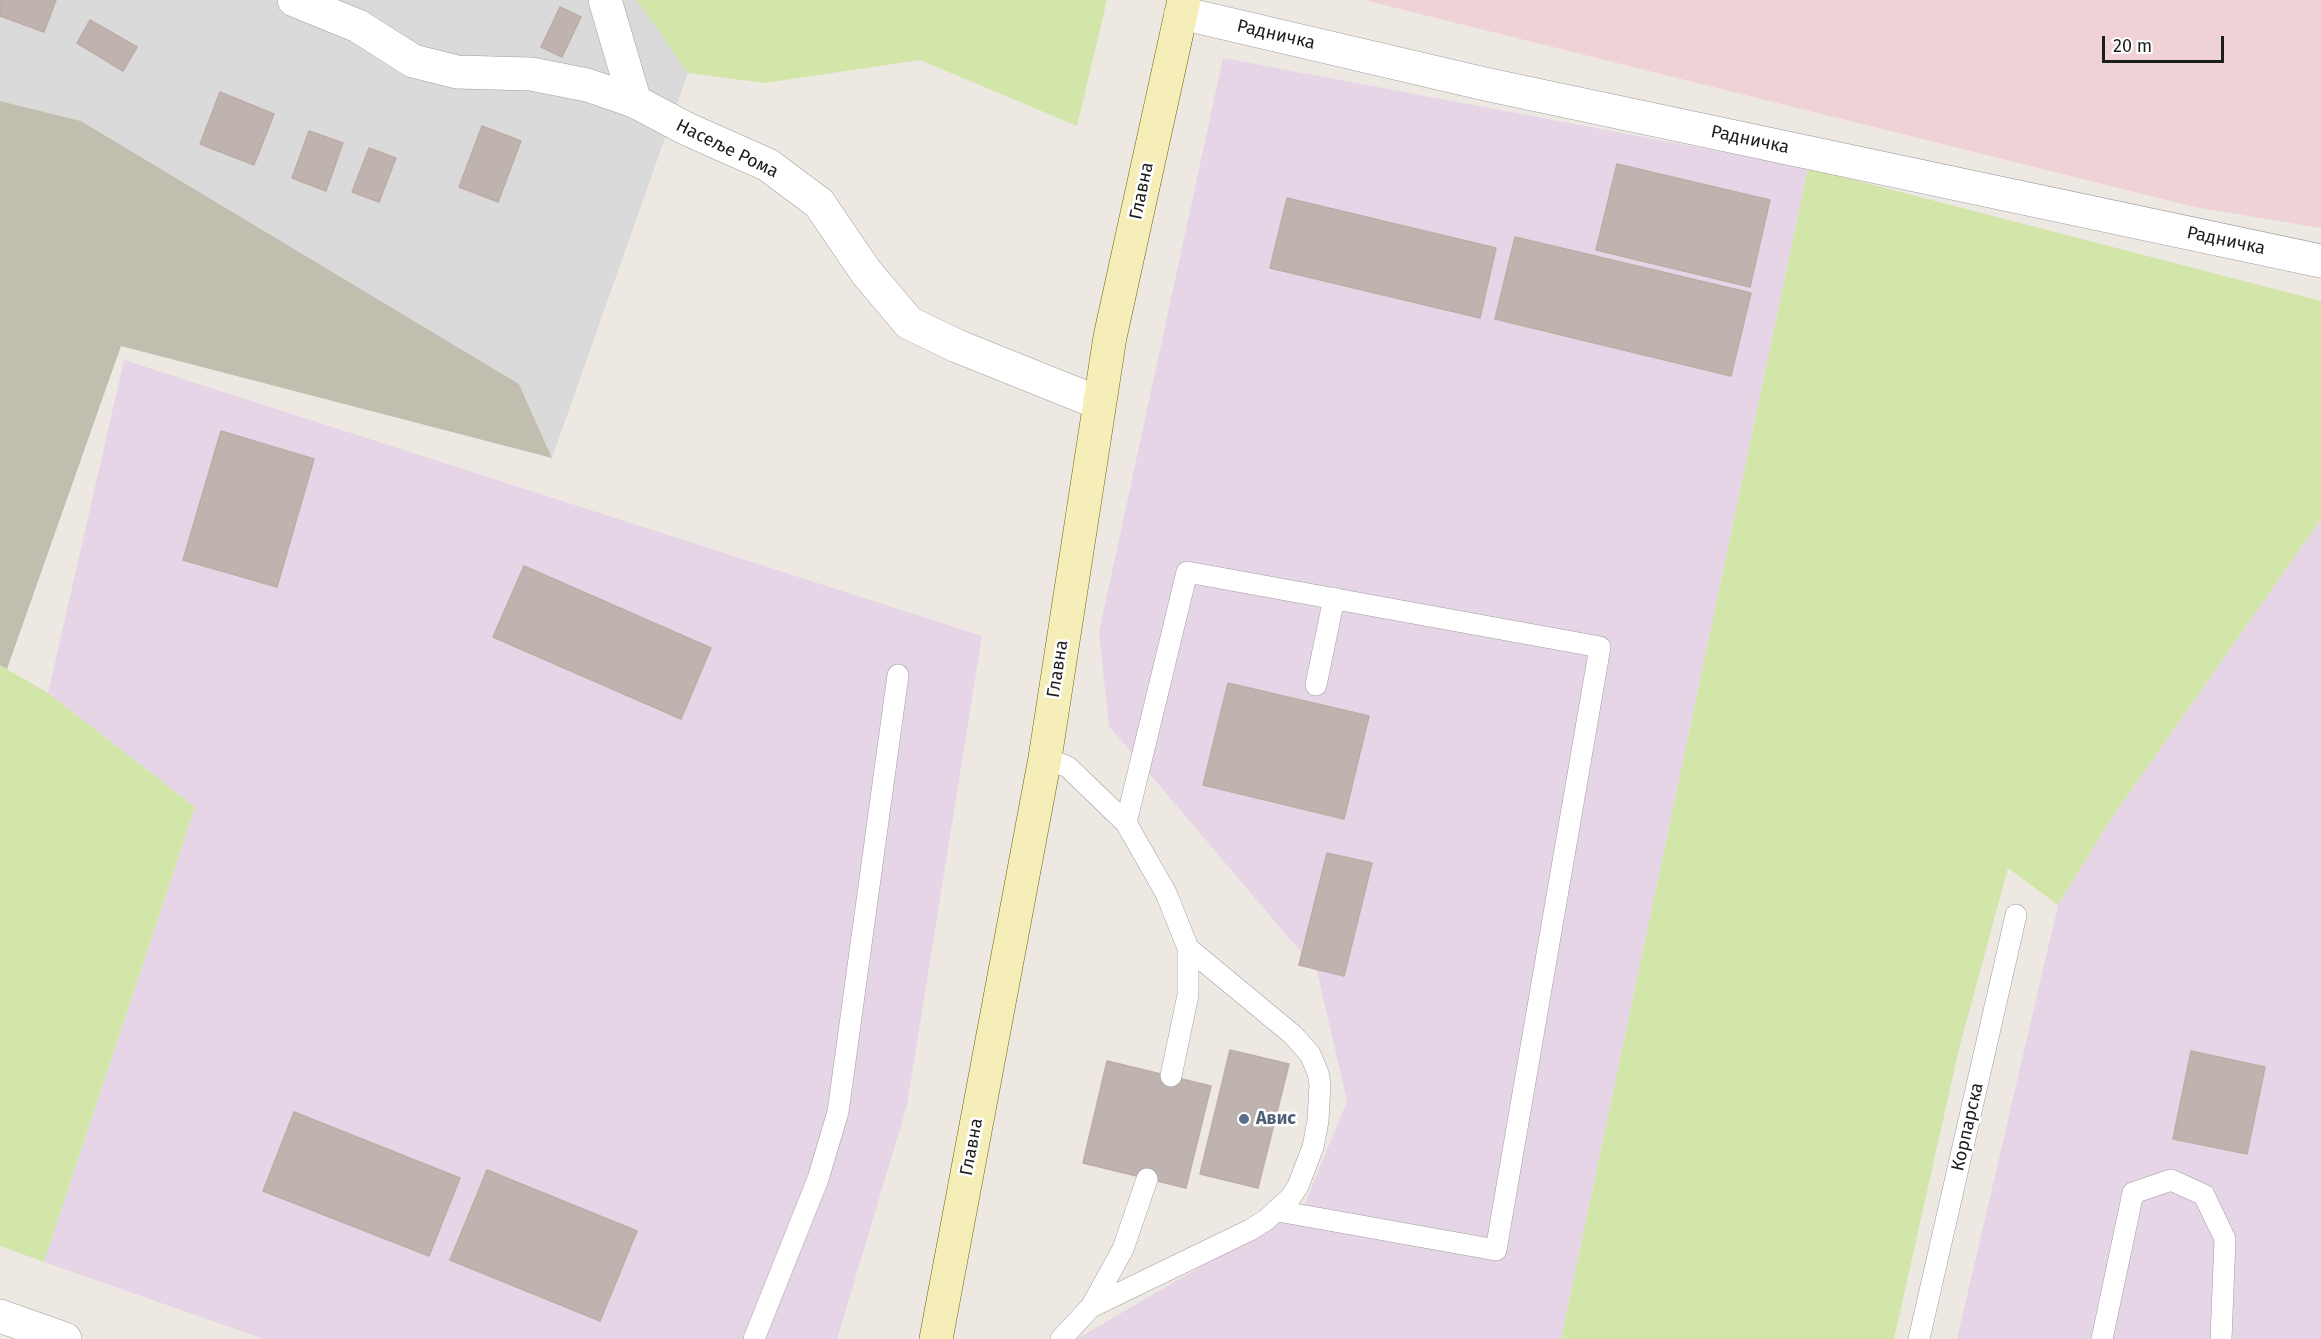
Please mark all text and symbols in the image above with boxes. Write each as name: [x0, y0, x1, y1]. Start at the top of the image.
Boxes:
street label: Радничка: [1235, 16, 1317, 54]
scale bar: [2105, 24, 2226, 62]
text: 20 m: [2113, 35, 2152, 57]
street label: Насеље Рома: [672, 115, 782, 183]
street label: Радничка: [1709, 121, 1791, 159]
street label: Главна: [1125, 160, 1159, 222]
street label: Радничка: [2185, 222, 2267, 260]
street label: Главна: [1043, 639, 1073, 699]
street label: Корпарска: [1947, 1081, 1989, 1173]
place label: Авис: [1256, 1108, 1296, 1130]
marker: Авис: [1237, 1112, 1251, 1126]
street label: Главна: [956, 1116, 988, 1178]

